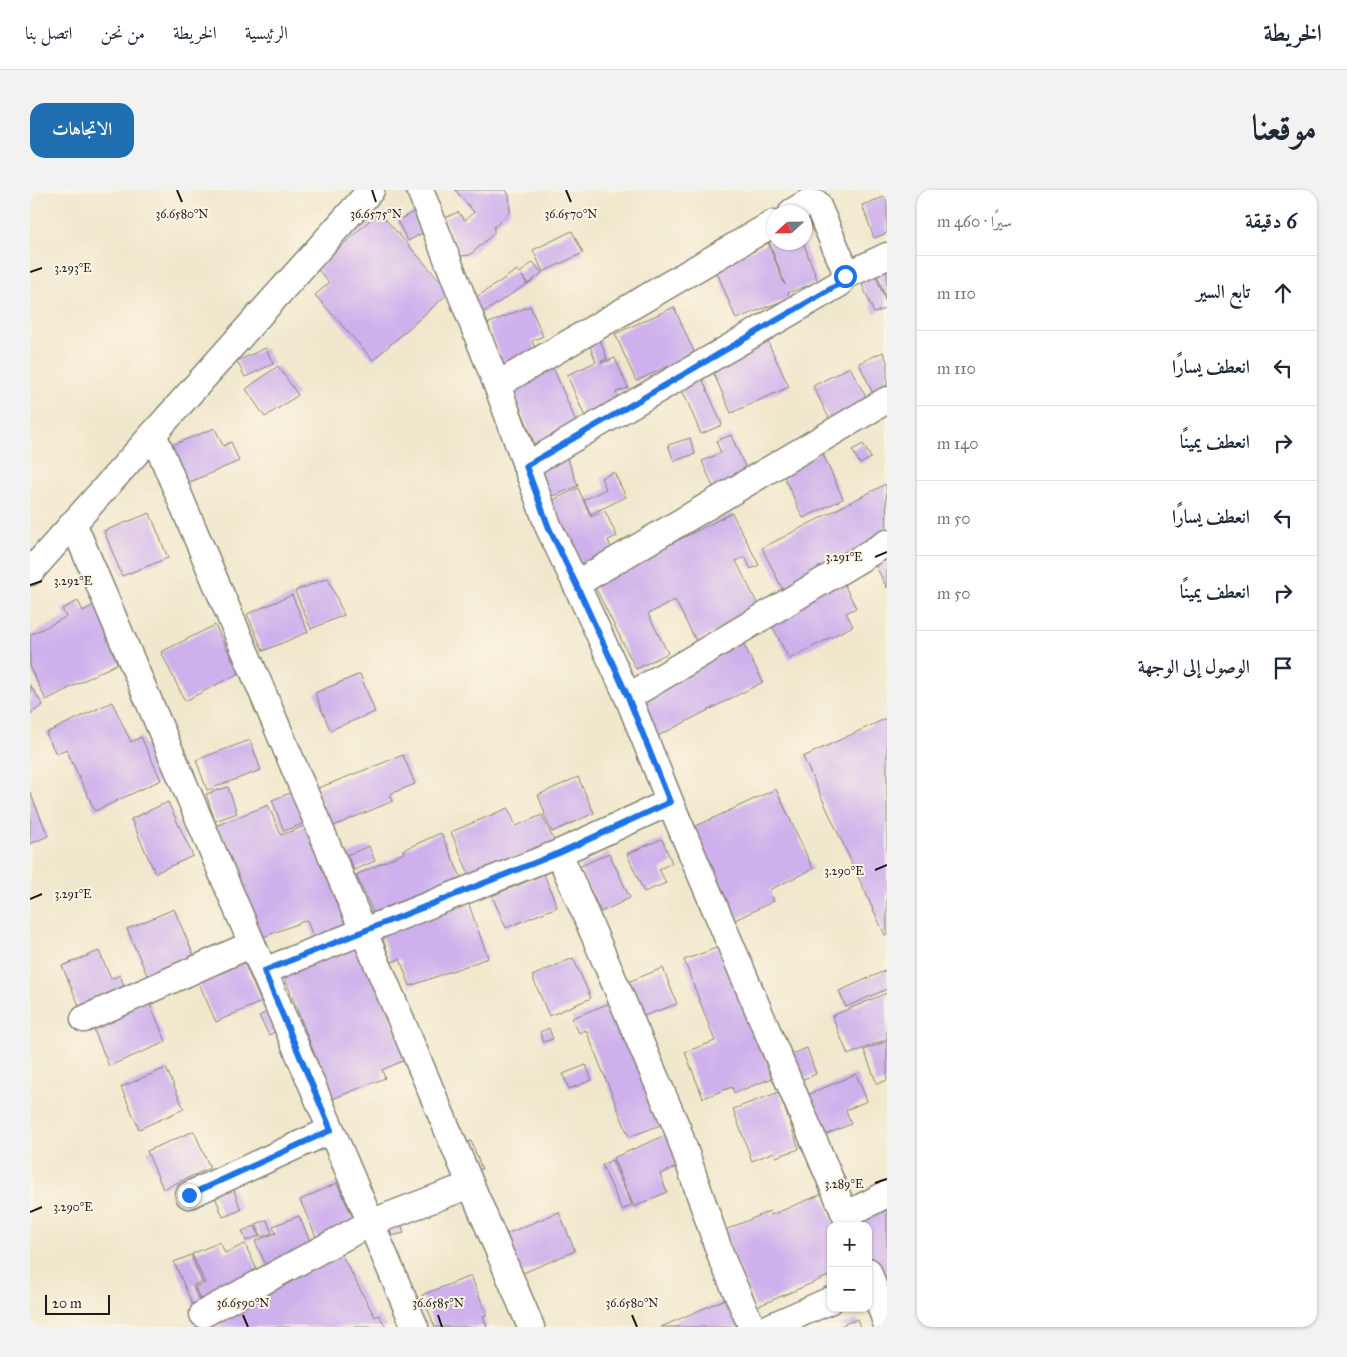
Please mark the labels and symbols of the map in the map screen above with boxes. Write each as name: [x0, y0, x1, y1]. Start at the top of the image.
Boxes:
north arrow: [767, 205, 812, 250]
text: 36.6580°N: [155, 207, 209, 221]
text: 36.6575°N: [350, 207, 402, 221]
text: 36.6570°N: [544, 207, 598, 221]
text: 3.293°E: [54, 261, 92, 275]
route start: [834, 265, 857, 288]
text: 3.291°E: [825, 550, 863, 564]
text: 3.292°E: [54, 574, 93, 588]
text: 3.290°E: [824, 864, 864, 878]
text: 3.291°E: [54, 887, 92, 901]
text: 3.289°E: [825, 1177, 864, 1191]
route end: [178, 1184, 201, 1207]
text: 3.290°E: [53, 1200, 93, 1214]
scale bar: [45, 1292, 110, 1315]
text: 36.6590°N: [216, 1296, 270, 1310]
text: 36.6585°N: [412, 1296, 464, 1310]
text: 36.6580°N: [605, 1296, 659, 1310]

